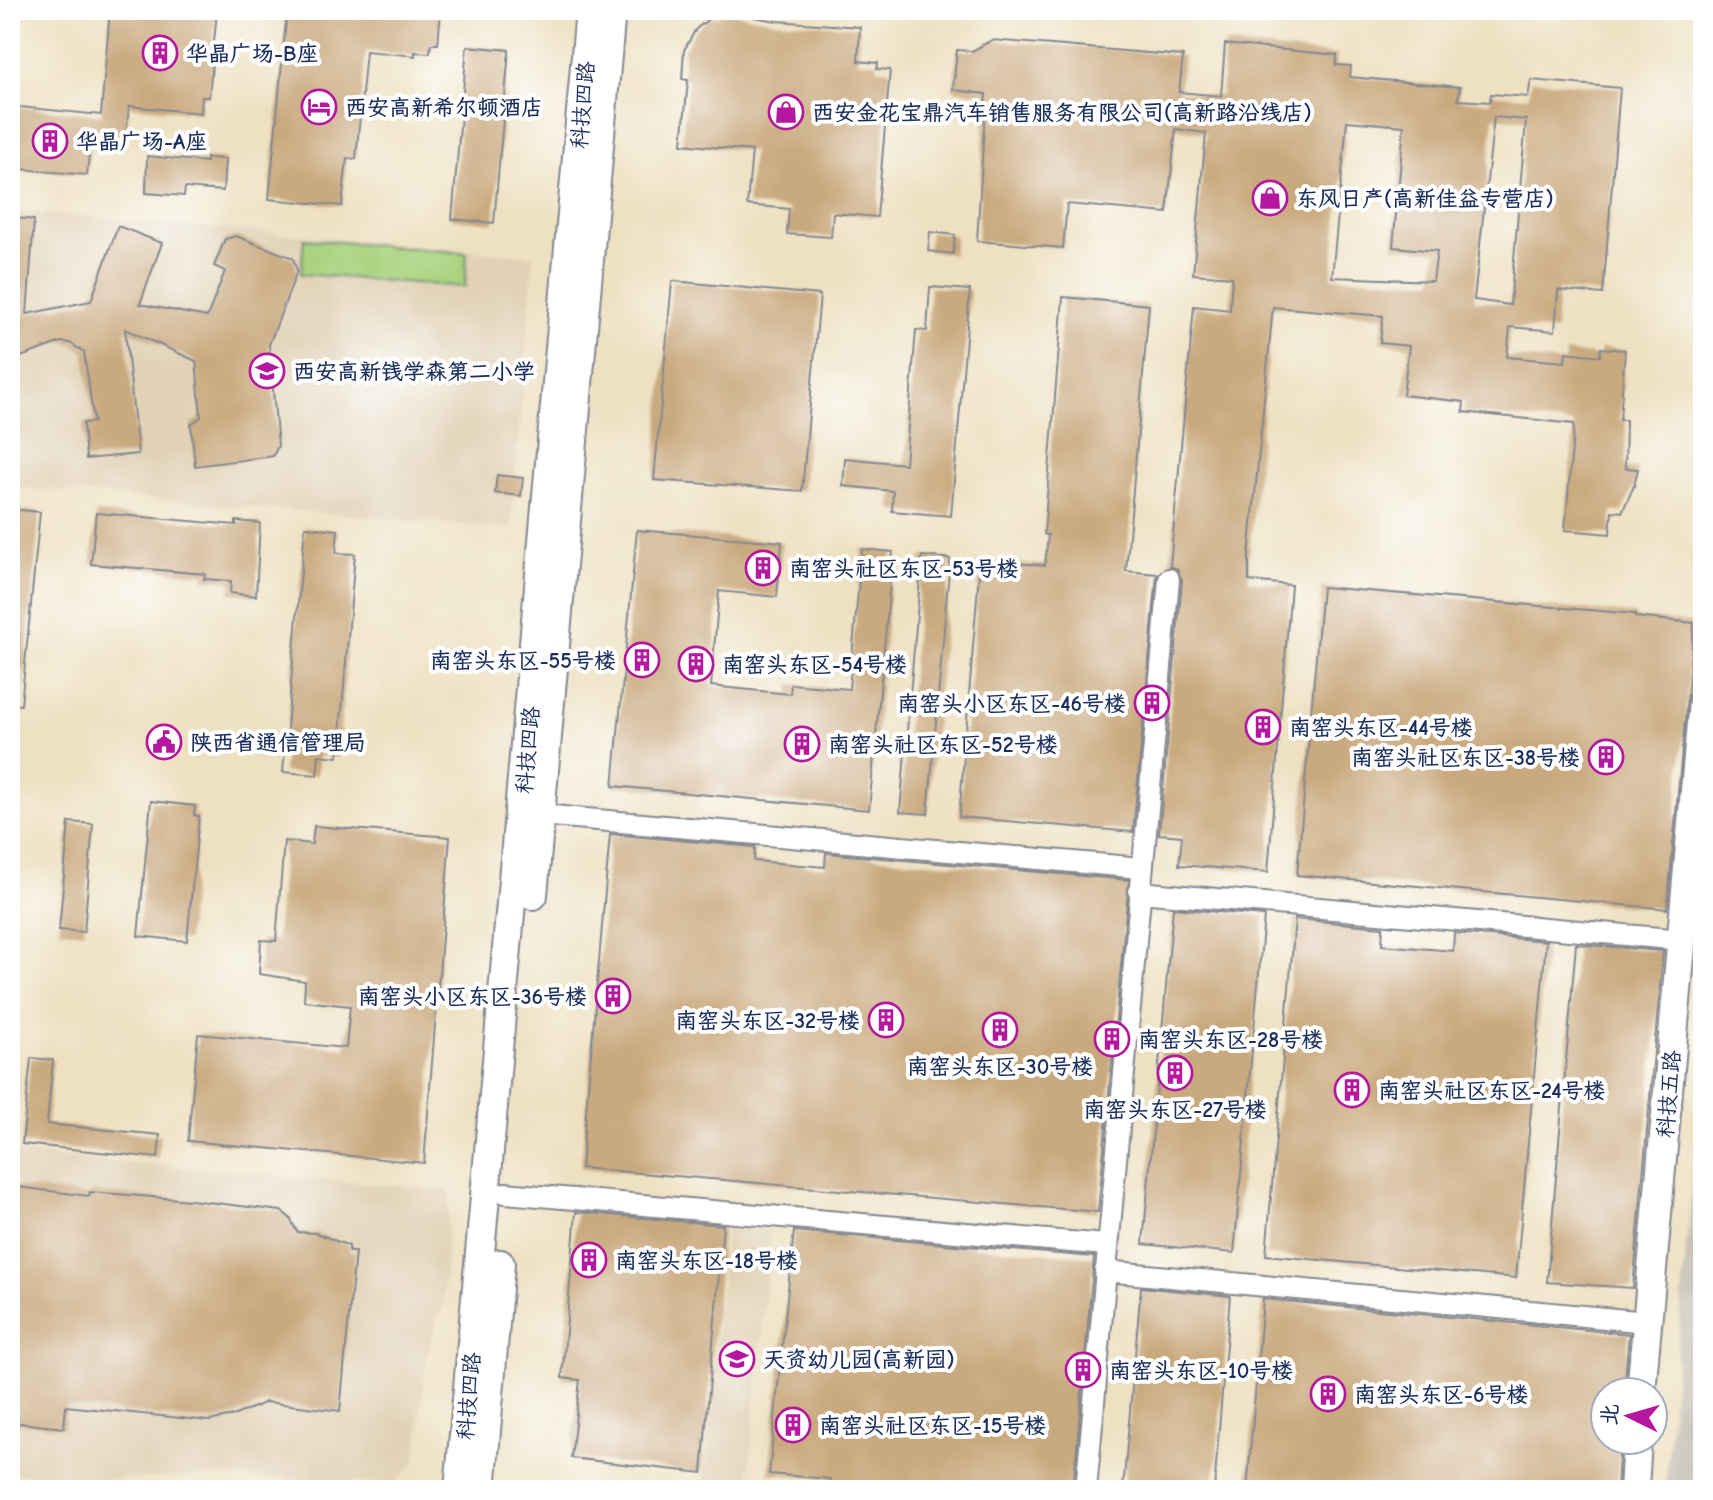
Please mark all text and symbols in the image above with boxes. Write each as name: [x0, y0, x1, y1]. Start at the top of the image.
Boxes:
building icon: 华晶广场-B座: [141, 34, 179, 72]
place label: 华晶广场-B座: [186, 41, 318, 67]
street label: 科技四路: [566, 60, 600, 150]
hotel icon: 西安高新希尔顿酒店: [300, 88, 338, 126]
shop icon: 西安金花宝鼎汽车销售服务有限公司(高新路沿线店): [767, 93, 805, 131]
place label: 西安高新希尔顿酒店: [345, 95, 543, 121]
place label: 西安金花宝鼎汽车销售服务有限公司(高新路沿线店): [812, 100, 1312, 126]
building icon: 华晶广场-A座: [31, 122, 69, 160]
place label: 华晶广场-A座: [76, 129, 207, 155]
shop icon: 东风日产(高新佳益专营店): [1251, 179, 1289, 217]
place label: 东风日产(高新佳益专营店): [1296, 186, 1554, 212]
school or university icon: 西安高新钱学森第二小学: [248, 352, 286, 390]
place label: 西安高新钱学森第二小学: [293, 359, 535, 385]
building icon: 南窑头社区东区-53号楼: [744, 549, 782, 587]
place label: 南窑头社区东区-53号楼: [789, 556, 1019, 582]
building icon: 南窑头东区-55号楼: [623, 641, 661, 679]
building icon: 南窑头东区-54号楼: [677, 645, 715, 683]
place label: 南窑头东区-55号楼: [430, 648, 616, 674]
place label: 南窑头东区-54号楼: [722, 652, 907, 678]
building icon: 南窑头小区东区-46号楼: [1133, 684, 1171, 722]
place label: 南窑头小区东区-46号楼: [897, 691, 1126, 717]
street label: 科技四路: [511, 705, 545, 795]
building icon: 南窑头东区-44号楼: [1244, 708, 1282, 746]
place label: 南窑头东区-44号楼: [1289, 715, 1473, 741]
public building icon: 陕西省通信管理局: [145, 723, 183, 761]
building icon: 南窑头社区东区-52号楼: [783, 725, 821, 763]
place label: 陕西省通信管理局: [190, 730, 366, 756]
place label: 南窑头社区东区-52号楼: [828, 732, 1058, 758]
building icon: 南窑头社区东区-38号楼: [1587, 738, 1625, 776]
place label: 南窑头社区东区-38号楼: [1351, 745, 1580, 771]
building icon: 南窑头小区东区-36号楼: [594, 977, 632, 1015]
place label: 南窑头小区东区-36号楼: [358, 984, 587, 1010]
building icon: 南窑头东区-32号楼: [867, 1001, 905, 1039]
place label: 南窑头东区-32号楼: [675, 1008, 860, 1034]
building icon: 南窑头东区-30号楼: [981, 1011, 1019, 1049]
building icon: 南窑头东区-28号楼: [1093, 1020, 1131, 1058]
place label: 南窑头东区-28号楼: [1138, 1027, 1323, 1053]
street label: 科技五路: [1652, 1049, 1686, 1139]
place label: 南窑头东区-30号楼: [907, 1054, 1093, 1080]
building icon: 南窑头东区-27号楼: [1156, 1054, 1194, 1092]
building icon: 南窑头社区东区-24号楼: [1333, 1071, 1371, 1109]
place label: 南窑头社区东区-24号楼: [1378, 1078, 1606, 1104]
place label: 南窑头东区-27号楼: [1083, 1097, 1267, 1123]
building icon: 南窑头东区-18号楼: [570, 1241, 608, 1279]
place label: 南窑头东区-18号楼: [615, 1248, 798, 1274]
school or university icon: 天资幼儿园(高新园): [718, 1340, 756, 1378]
place label: 天资幼儿园(高新园): [763, 1347, 955, 1373]
street label: 科技四路: [452, 1351, 486, 1441]
building icon: 南窑头东区-10号楼: [1064, 1351, 1102, 1389]
place label: 南窑头东区-10号楼: [1109, 1358, 1293, 1384]
building icon: 南窑头东区-6号楼: [1309, 1375, 1347, 1413]
north arrow: [1589, 1376, 1669, 1456]
place label: 南窑头东区-6号楼: [1354, 1382, 1529, 1408]
text: 北: [1596, 1402, 1624, 1426]
building icon: 南窑头社区东区-15号楼: [774, 1406, 812, 1444]
place label: 南窑头社区东区-15号楼: [819, 1413, 1046, 1439]

